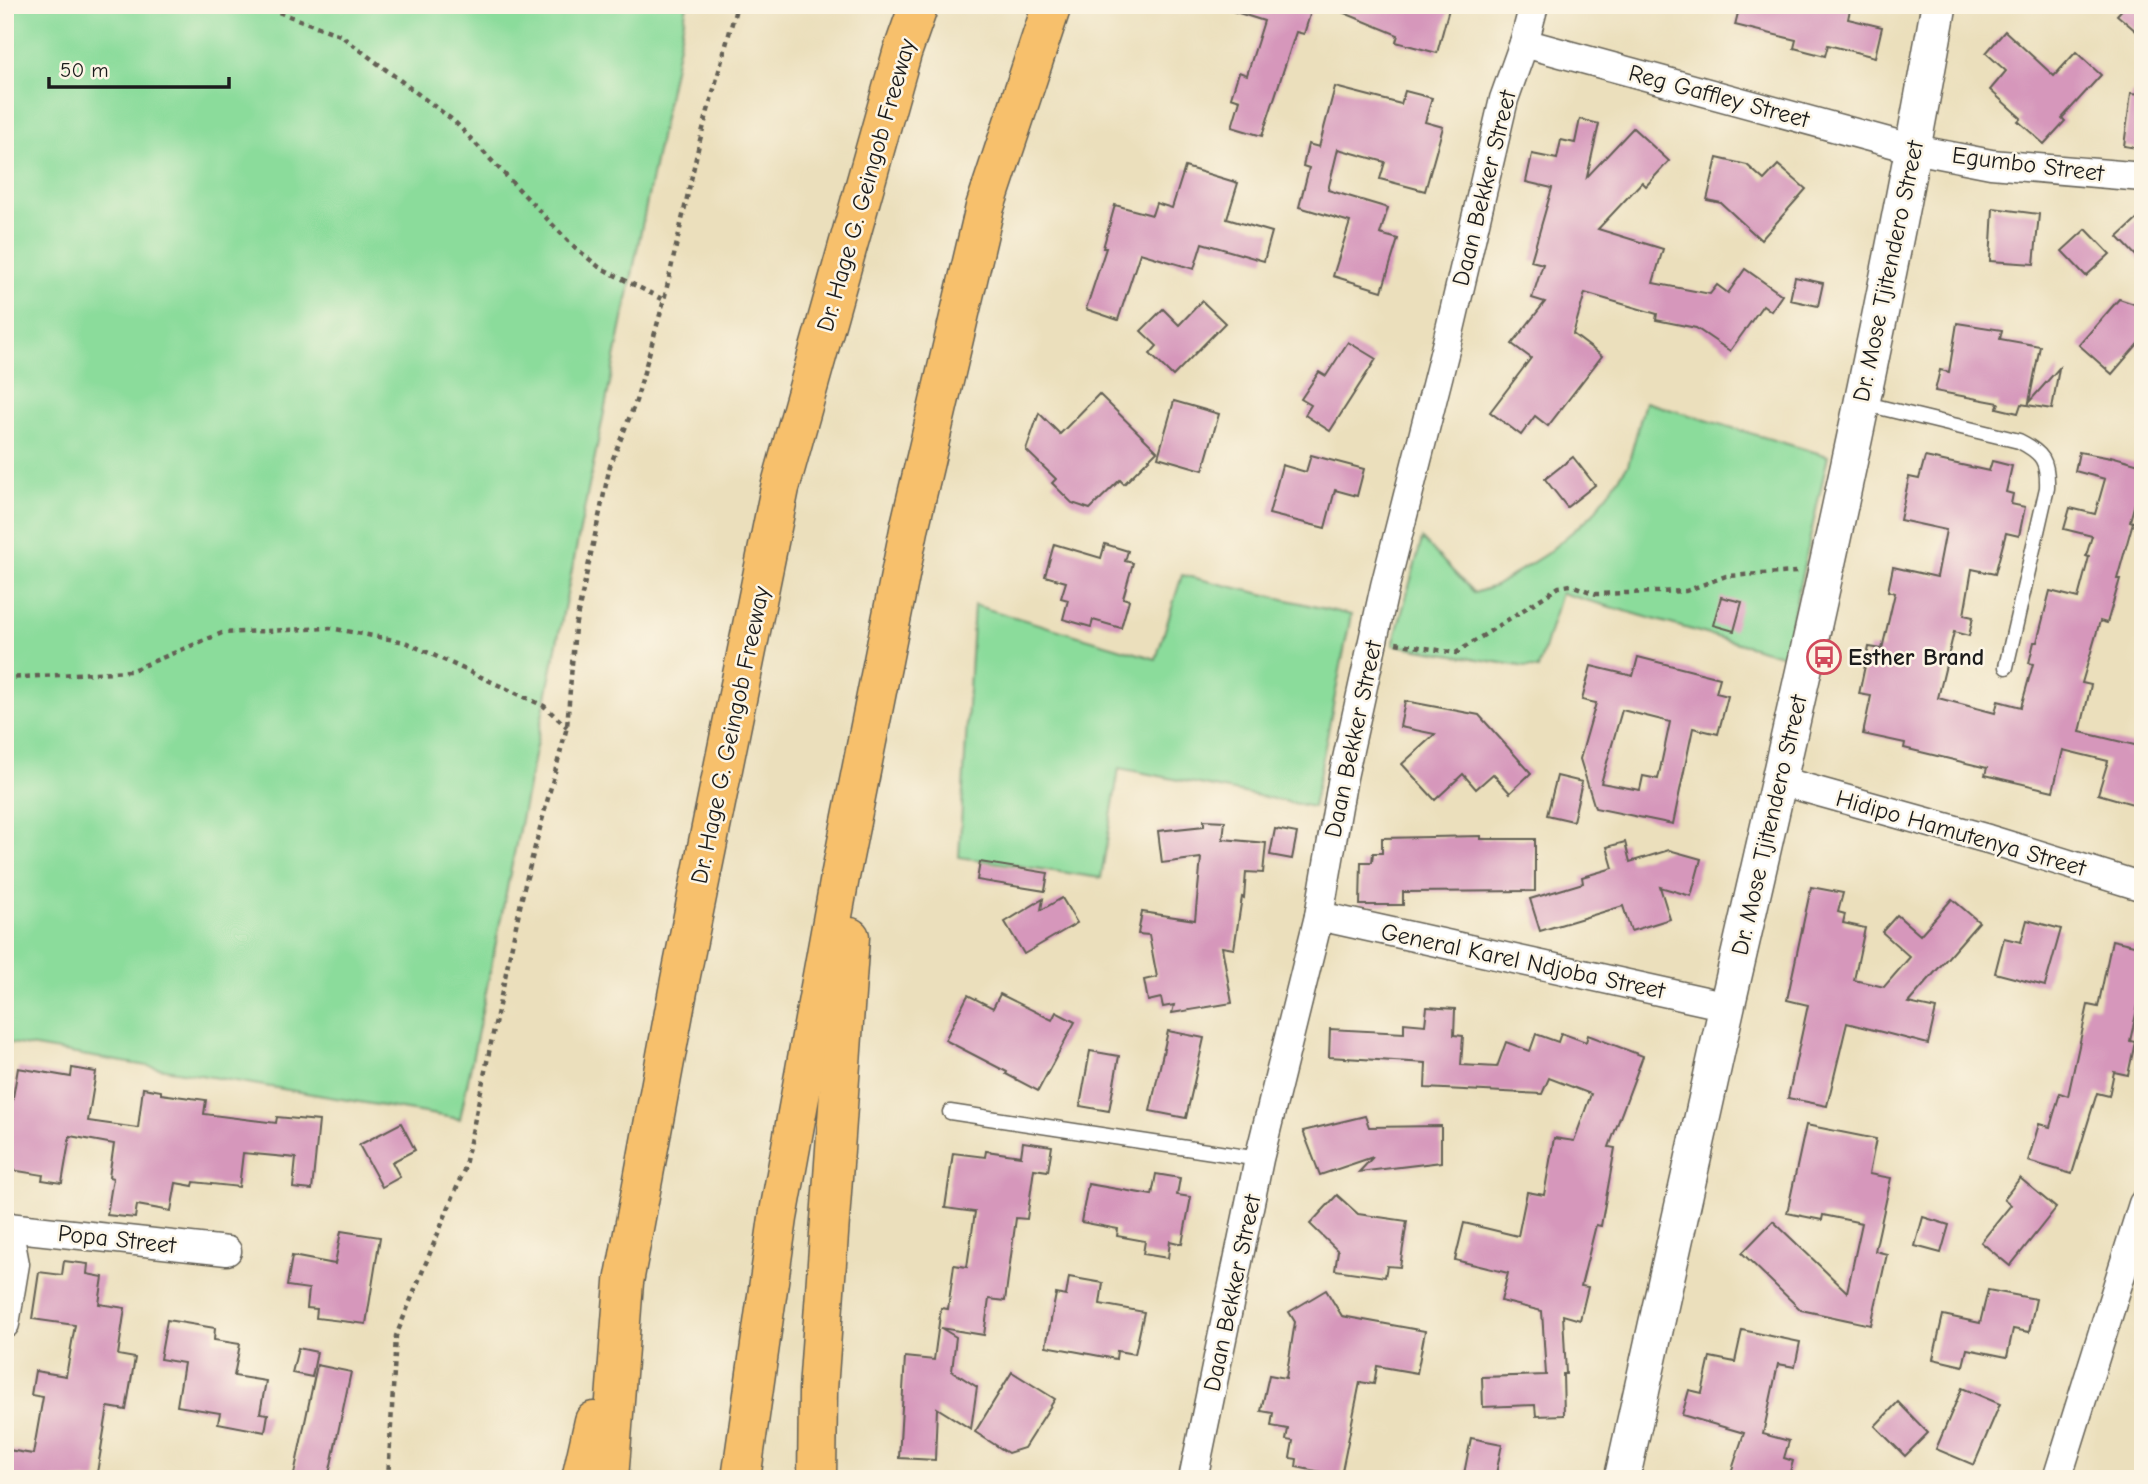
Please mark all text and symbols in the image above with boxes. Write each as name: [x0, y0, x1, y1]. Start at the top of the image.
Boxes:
street label: Dr. Hage G. Geingob Freeway: [811, 35, 921, 335]
scale bar: [49, 46, 229, 90]
text: 50 m: [60, 58, 109, 82]
street label: Reg Gaffley Street: [1626, 58, 1813, 134]
street label: Daan Bekker Street: [1446, 86, 1522, 289]
street label: Dr. Mose Tjitendero Street: [1847, 137, 1930, 404]
street label: Egumbo Street: [1950, 141, 2107, 187]
street label: Dr. Hage G. Geingob Freeway: [685, 583, 775, 886]
street label: Daan Bekker Street: [1318, 637, 1388, 840]
bus stop icon: Esther Brand: [1805, 638, 1843, 676]
place label: Esther Brand: [1848, 643, 1984, 671]
street label: Dr. Mose Tjitendero Street: [1725, 691, 1813, 958]
street label: Hidipo Hamutenya Street: [1833, 784, 2090, 882]
street label: General Karel Ndjoba Street: [1378, 917, 1669, 1005]
street label: Daan Bekker Street: [1197, 1191, 1267, 1394]
street label: Popa Street: [57, 1219, 178, 1259]

